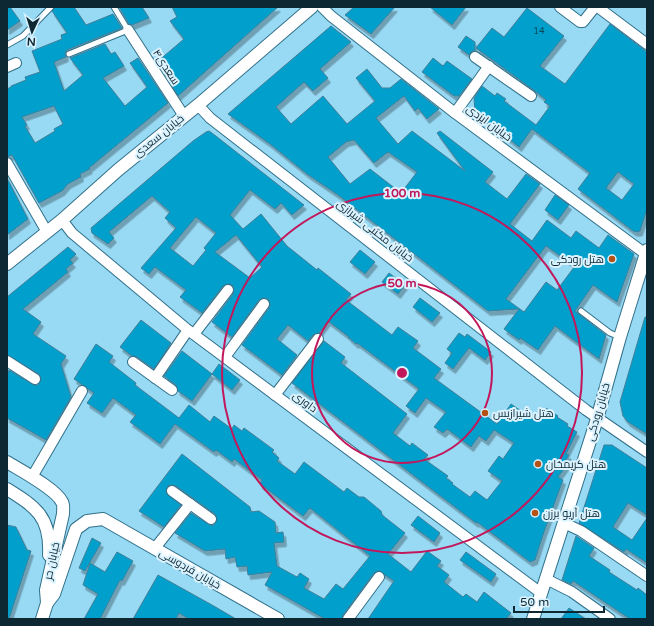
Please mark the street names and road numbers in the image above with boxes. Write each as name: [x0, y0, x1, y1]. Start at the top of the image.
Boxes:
street label: سعدی۴: [150, 47, 182, 87]
street label: خیابان ایزدی: [464, 102, 514, 144]
street label: خیابان سعدی: [131, 112, 187, 160]
street label: خیابان مکتبی شیرازی: [334, 197, 416, 265]
street label: خیابان رودکی: [584, 381, 612, 443]
street label: داوری: [290, 389, 320, 415]
street label: خیابان حر: [41, 541, 62, 582]
street label: خیابان فردوسی: [157, 546, 223, 592]

